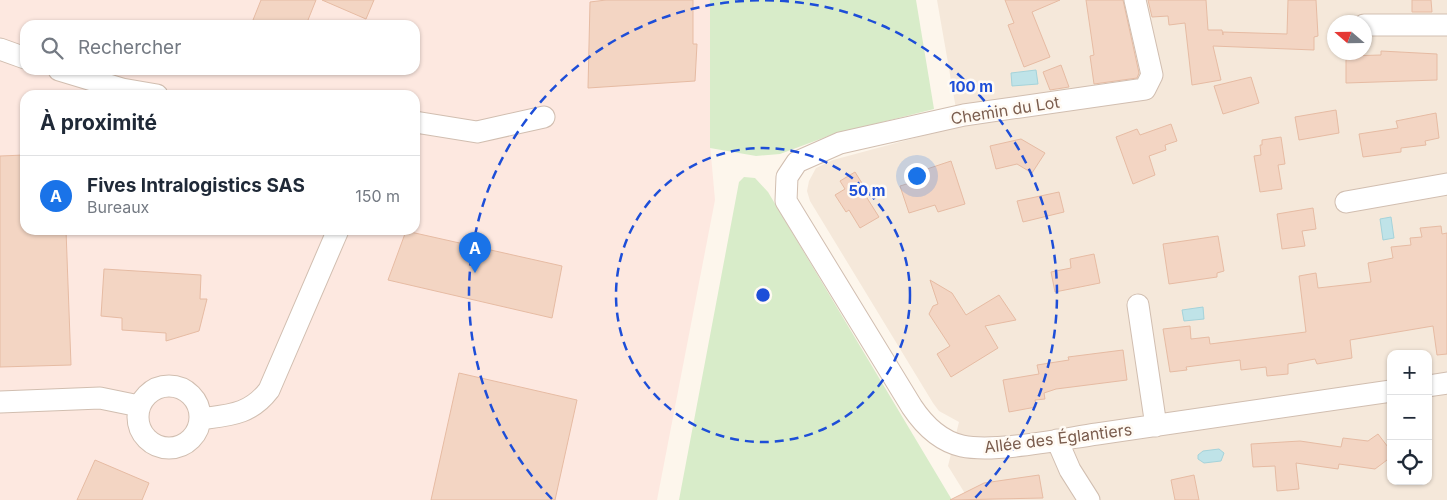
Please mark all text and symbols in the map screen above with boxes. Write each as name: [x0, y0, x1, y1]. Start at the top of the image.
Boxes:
north arrow: [1327, 15, 1372, 60]
search box: [20, 20, 420, 75]
icon: search: [38, 34, 66, 62]
text: Rechercher: [78, 36, 181, 59]
text: 100 m: [949, 77, 993, 96]
street label: Chemin du Lot: [949, 92, 1061, 128]
text: À proximité: [40, 110, 157, 135]
your location: [904, 163, 930, 189]
text: Fives Intralogistics SAS: [87, 174, 305, 197]
text: 50 m: [849, 181, 885, 200]
text: A: [50, 186, 62, 206]
text: 150 m: [355, 186, 400, 206]
text: Bureaux: [87, 197, 149, 217]
pin: A: [459, 232, 491, 273]
centre of rings: [754, 286, 772, 304]
map controls: [1387, 350, 1432, 485]
button: +: [1387, 350, 1432, 395]
button: −: [1387, 395, 1432, 440]
street label: Allée des Églantiers: [983, 419, 1133, 457]
button: locate: [1387, 440, 1432, 485]

